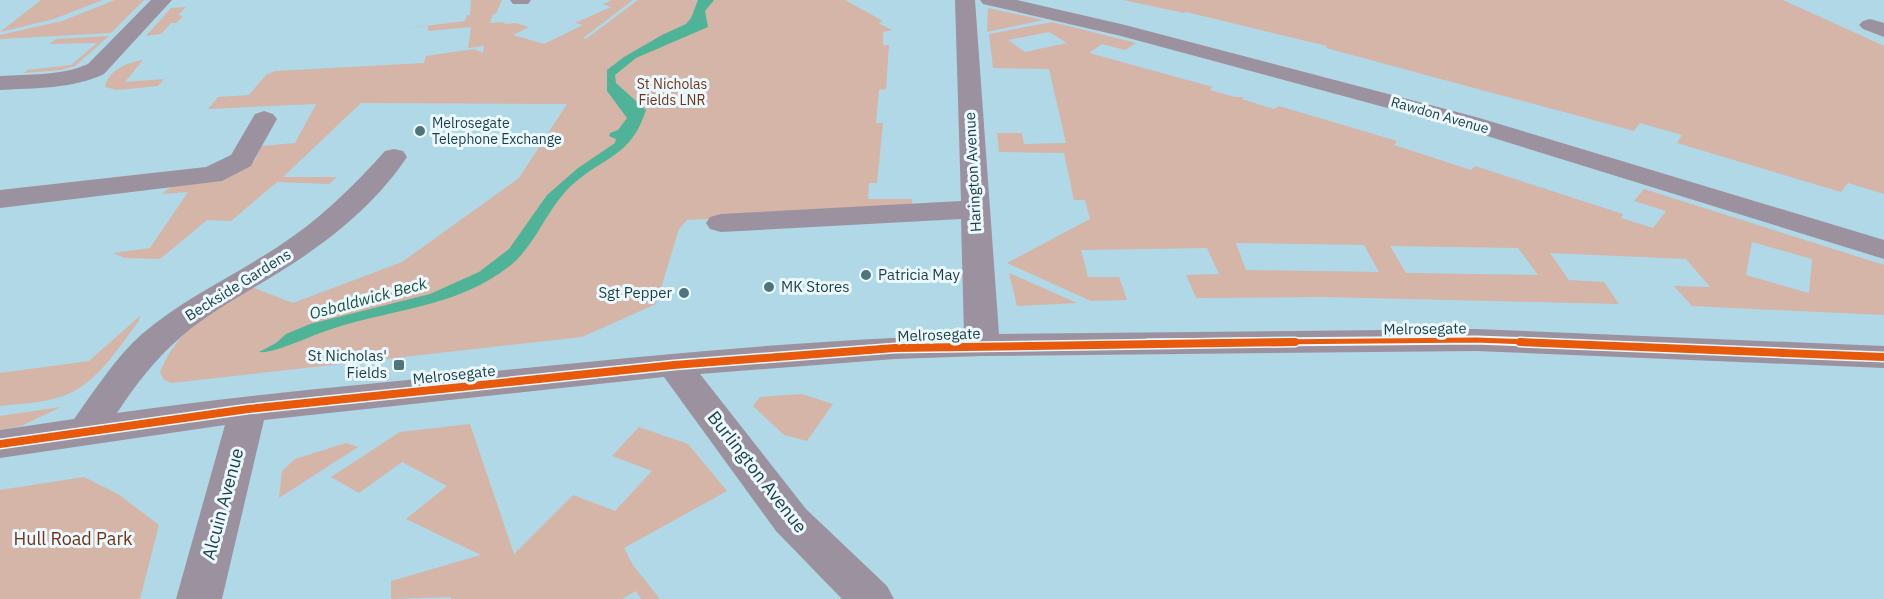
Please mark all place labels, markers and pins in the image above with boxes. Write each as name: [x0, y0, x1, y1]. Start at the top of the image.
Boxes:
place label: Melrosegate Telephone Exchange: [432, 114, 562, 148]
marker: Melrosegate Telephone Exchange: [413, 124, 427, 138]
place label: Patricia May: [878, 265, 960, 284]
marker: Patricia May: [859, 268, 873, 282]
place label: MK Stores: [781, 277, 850, 296]
marker: MK Stores: [762, 280, 776, 294]
place label: Sgt Pepper: [598, 283, 672, 302]
marker: Sgt Pepper: [677, 286, 691, 300]
place label: St Nicholas' Fields: [308, 346, 387, 382]
marker: St Nicholas' Fields: [392, 358, 406, 372]

